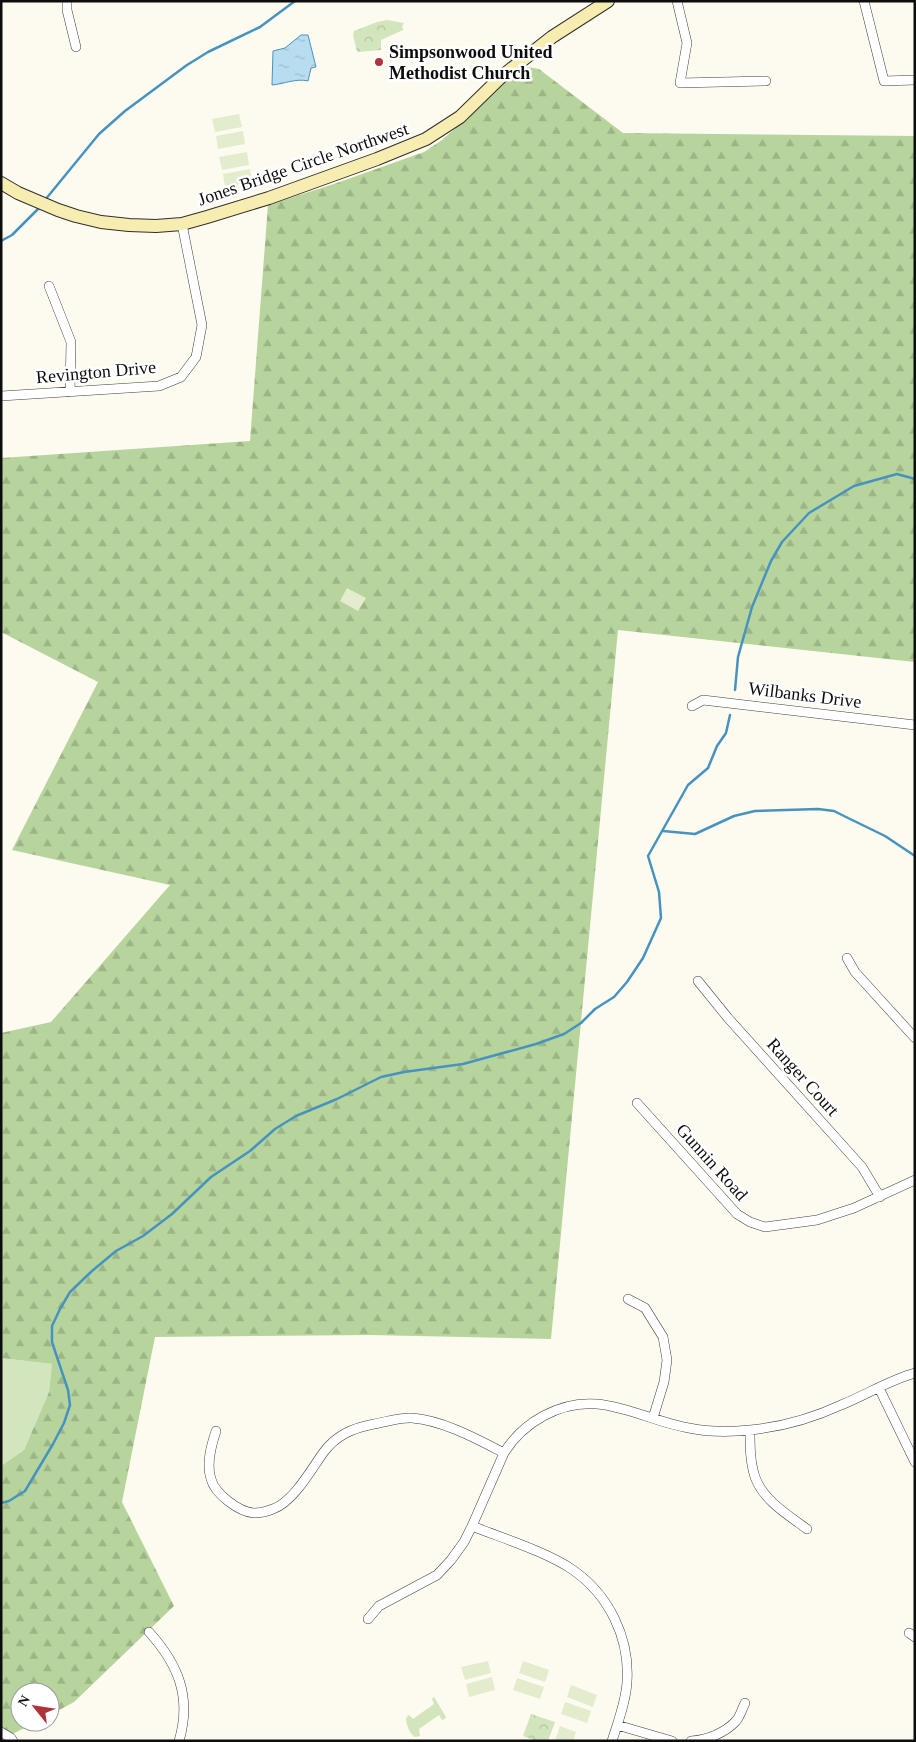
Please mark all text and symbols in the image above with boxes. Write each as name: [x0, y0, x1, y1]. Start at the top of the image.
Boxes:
place label: Simpsonwood United Methodist Church: [389, 42, 553, 83]
marker: Simpsonwood United Methodist Church: [373, 56, 385, 68]
street label: Jones Bridge Circle Northwest: [195, 118, 411, 210]
street label: Revington Drive: [35, 357, 157, 387]
street label: Wilbanks Drive: [747, 678, 863, 712]
street label: Ranger Court: [763, 1034, 843, 1120]
street label: Gunnin Road: [672, 1119, 752, 1205]
north arrow: [10, 1682, 60, 1732]
text: N: [15, 1693, 33, 1709]

